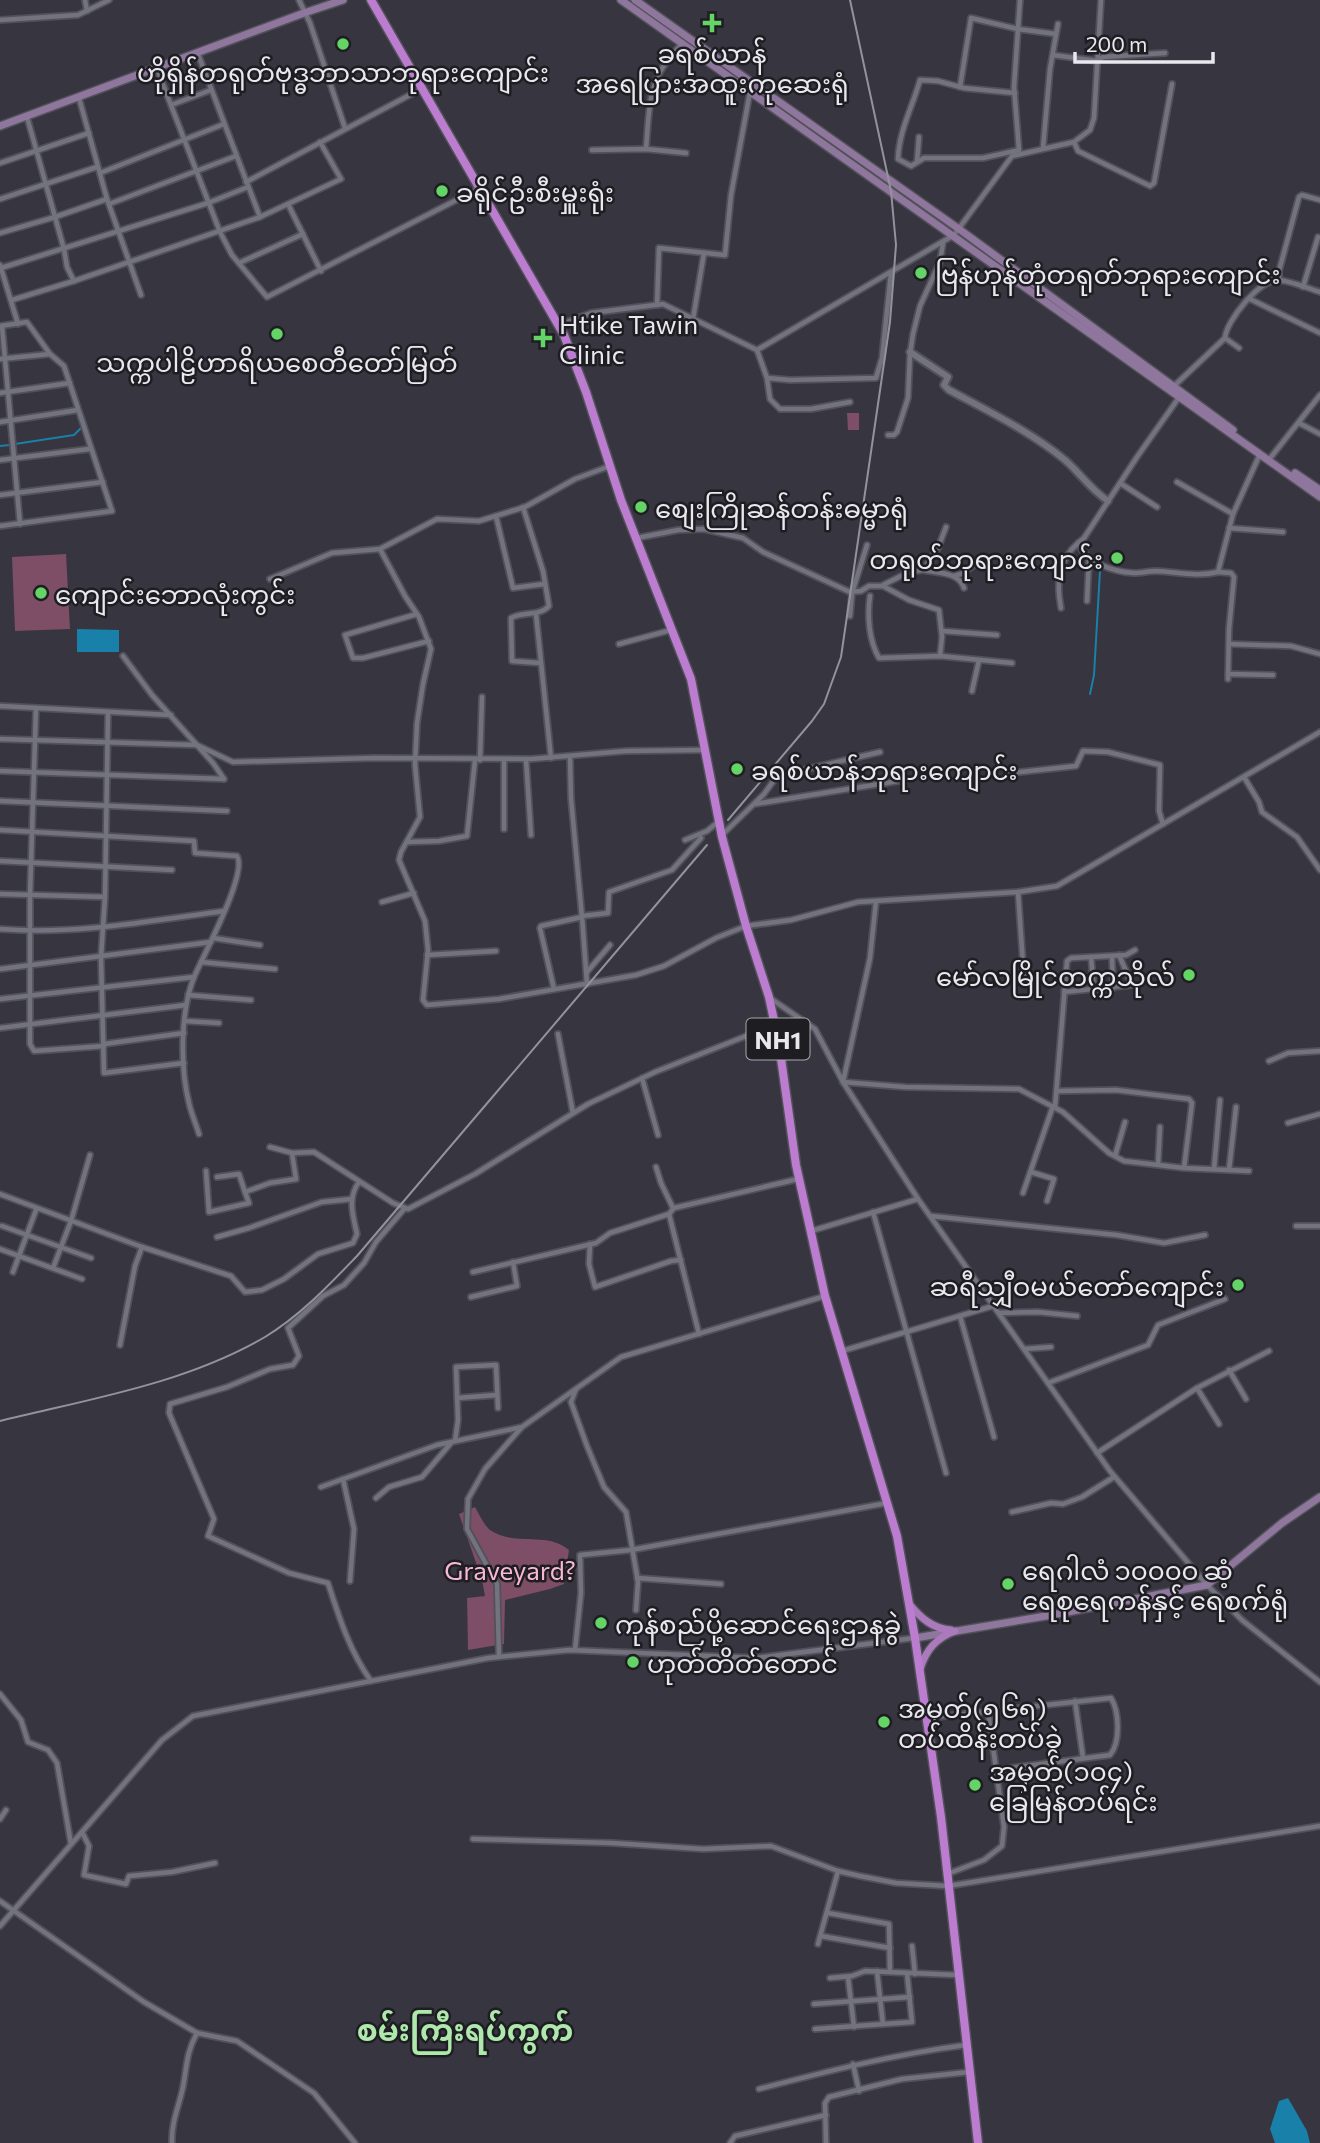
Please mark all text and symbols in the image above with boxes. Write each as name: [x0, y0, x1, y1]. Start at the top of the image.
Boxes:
marker: ခရစ်ယာန် အရေပြားအထူးကုဆေးရုံ: [702, 13, 722, 33]
scale bar: [1075, 21, 1213, 65]
text: 200 m: [1086, 31, 1147, 56]
marker: ဟိုရှိန်တရုတ်ဗုဒ္ဓဘာသာဘုရားကျောင်း: [335, 36, 351, 52]
place label: ခရစ်ယာန် အရေပြားအထူးကုဆေးရုံ: [575, 37, 849, 105]
place label: ဟိုရှိန်တရုတ်ဗုဒ္ဓဘာသာဘုရားကျောင်း: [137, 56, 549, 94]
place label: ခရိုင်ဦးစီးမှူးရုံး: [456, 176, 614, 214]
marker: ခရိုင်ဦးစီးမှူးရုံး: [434, 183, 450, 199]
place label: ဗြန်ဟုန်တုံတရုတ်ဘုရားကျောင်း: [935, 258, 1280, 296]
marker: ဗြန်ဟုန်တုံတရုတ်ဘုရားကျောင်း: [913, 265, 929, 281]
place label: Htike Tawin Clinic: [559, 308, 698, 369]
marker: သက္ကပါဠိဟာရိယစေတီတော်မြတ်: [269, 326, 285, 342]
marker: Htike Tawin Clinic: [533, 328, 553, 348]
place label: သက္ကပါဠိဟာရိယစေတီတော်မြတ်: [96, 346, 458, 384]
place label: စျေးကြိုဆန်တန်းဓမ္မာရုံ: [655, 492, 908, 530]
marker: စျေးကြိုဆန်တန်းဓမ္မာရုံ: [633, 499, 649, 515]
place label: တရုတ်ဘုရားကျောင်း: [869, 543, 1103, 581]
marker: တရုတ်ဘုရားကျောင်း: [1109, 550, 1125, 566]
place label: ကျောင်းဘောလုံးကွင်း: [55, 578, 295, 616]
marker: ကျောင်းဘောလုံးကွင်း: [33, 585, 49, 601]
place label: ခရစ်ယာန်ဘုရားကျောင်း: [751, 754, 1018, 792]
marker: ခရစ်ယာန်ဘုရားကျောင်း: [729, 761, 745, 777]
place label: မော်လမြိုင်တက္ကသိုလ်: [936, 960, 1175, 998]
marker: မော်လမြိုင်တက္ကသိုလ်: [1181, 967, 1197, 983]
road number: NH1: [746, 1018, 810, 1059]
place label: ဆရီသျှီဝမယ်တော်ကျောင်း: [930, 1270, 1224, 1308]
marker: ဆရီသျှီဝမယ်တော်ကျောင်း: [1230, 1277, 1246, 1293]
park label: Graveyard?: [444, 1554, 576, 1585]
place label: ရေဂါလံ ၁၀၀၀၀ ဆံ့ ရေစုရေကန်နှင့် ရေစက်ရုံ: [1022, 1554, 1288, 1622]
marker: ရေဂါလံ ၁၀၀၀၀ ဆံ့ ရေစုရေကန်နှင့် ရေစက်ရုံ: [1000, 1576, 1016, 1592]
place label: ကုန်စည်ပို့ဆောင်ရေးဌာနခွဲ: [615, 1608, 901, 1646]
marker: ကုန်စည်ပို့ဆောင်ရေးဌာနခွဲ: [593, 1615, 609, 1631]
place label: ဟုတ်တိတ်တောင်: [647, 1647, 838, 1685]
marker: ဟုတ်တိတ်တောင်: [625, 1654, 641, 1670]
place label: အမှတ်(၅၆၅) တပ်ထိန်းတပ်ခွဲ: [898, 1692, 1062, 1760]
marker: အမှတ်(၅၆၅) တပ်ထိန်းတပ်ခွဲ: [876, 1714, 892, 1730]
place label: အမှတ်(၁၀၄) ခြေမြန်တပ်ရင်း: [989, 1755, 1158, 1823]
marker: အမှတ်(၁၀၄) ခြေမြန်တပ်ရင်း: [967, 1777, 983, 1793]
district label: စမ်းကြီးရပ်ကွက်: [357, 2010, 573, 2055]

